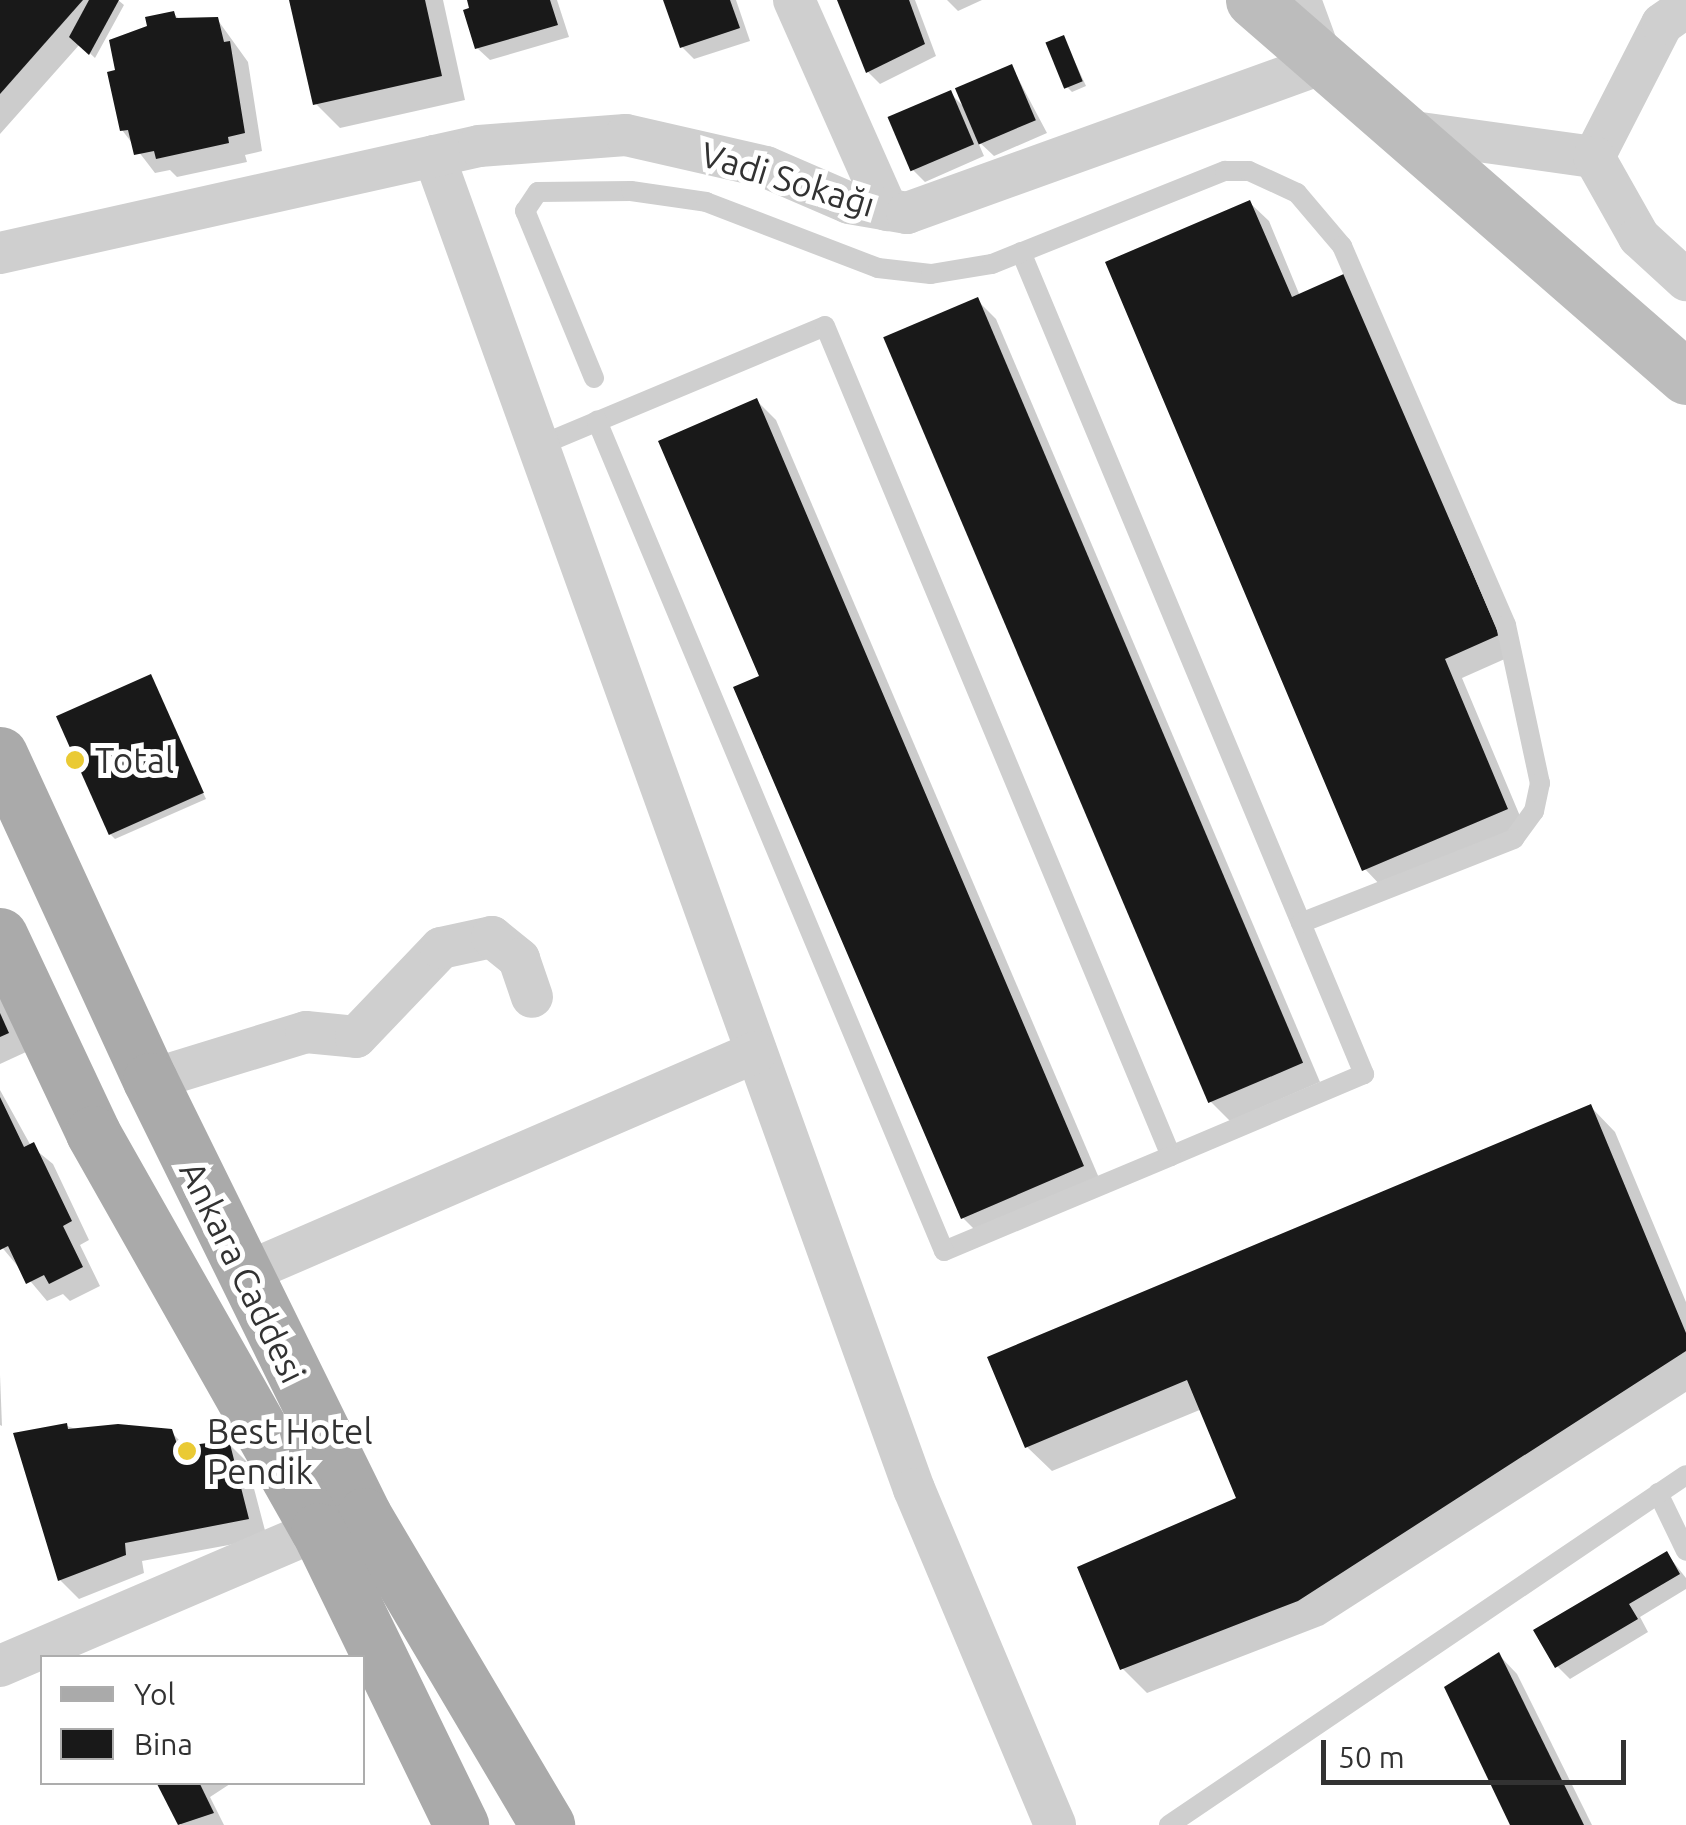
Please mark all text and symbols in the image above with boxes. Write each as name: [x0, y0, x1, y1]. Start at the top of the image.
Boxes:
street label: Vadi Sokağı: [696, 133, 880, 225]
place label: Total: [95, 739, 174, 781]
marker: Total: [64, 749, 86, 771]
street label: Ankara Caddesi: [171, 1154, 315, 1390]
place label: Best Hotel Pendik: [207, 1410, 373, 1492]
marker: Best Hotel Pendik: [176, 1440, 198, 1462]
legend: [40, 1655, 365, 1785]
text: Yol: [134, 1677, 175, 1711]
scale bar: [1326, 1720, 1631, 1782]
text: Bina: [134, 1727, 193, 1761]
text: 50 m: [1338, 1740, 1405, 1774]

